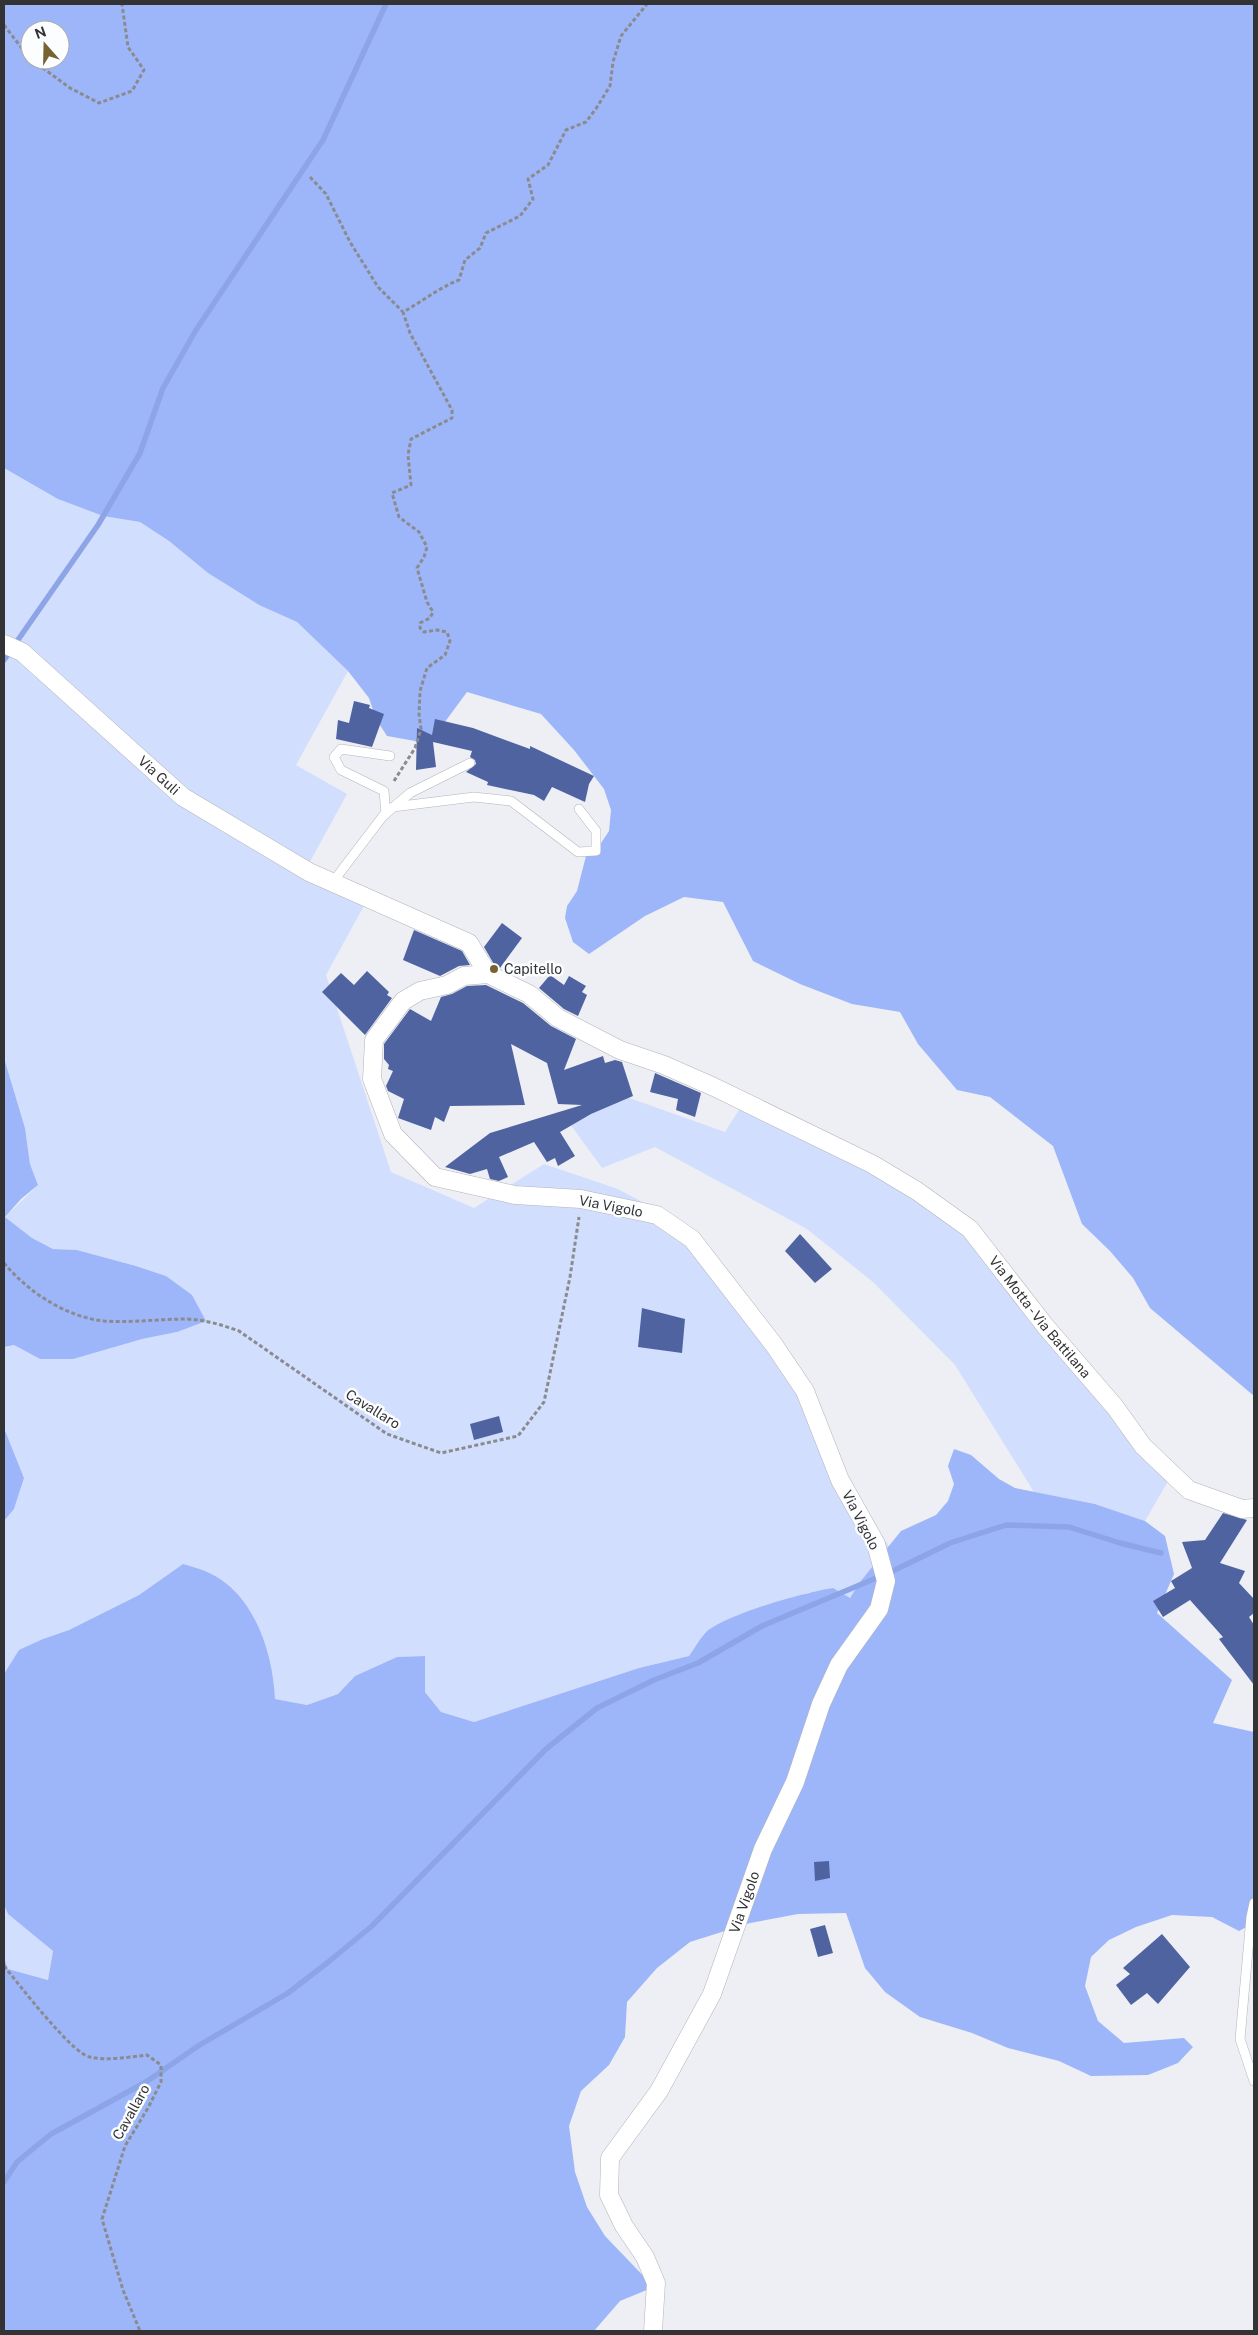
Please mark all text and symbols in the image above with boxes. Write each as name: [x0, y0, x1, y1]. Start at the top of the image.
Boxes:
north arrow: [20, 20, 70, 70]
text: N: [33, 23, 48, 42]
street label: Via Guli: [135, 753, 183, 798]
place label: Capitello: [504, 961, 562, 977]
marker: Capitello: [488, 963, 500, 975]
street label: Via Vigolo: [578, 1192, 644, 1220]
street label: Via Motta - Via Battilana: [986, 1253, 1094, 1381]
street label: Cavallaro: [343, 1386, 403, 1432]
street label: Via Vigolo: [839, 1488, 883, 1553]
street label: Via Vigolo: [726, 1869, 763, 1936]
street label: Cavallaro: [109, 2081, 153, 2143]

